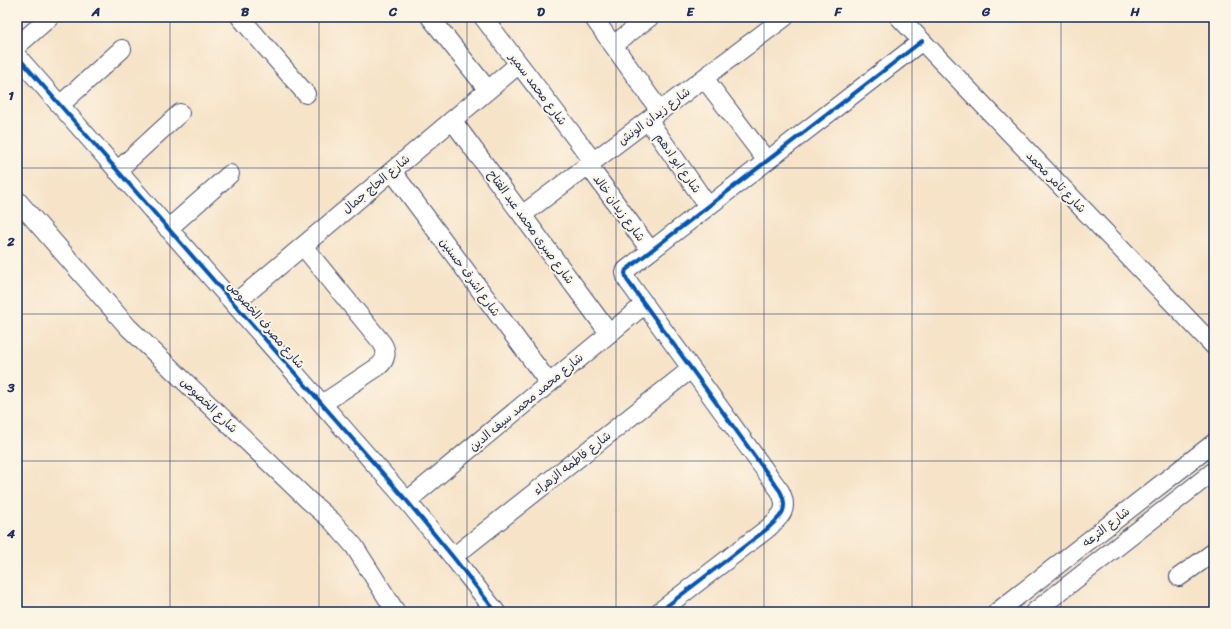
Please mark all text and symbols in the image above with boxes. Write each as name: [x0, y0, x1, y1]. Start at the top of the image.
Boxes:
text: A: [91, 0, 100, 23]
text: B: [241, 0, 250, 23]
text: C: [388, 0, 398, 23]
text: D: [537, 0, 545, 23]
text: E: [686, 0, 695, 23]
text: F: [833, 0, 842, 23]
text: G: [981, 0, 991, 23]
text: H: [1129, 0, 1140, 23]
street label: شارع محمد سمير: [503, 47, 573, 130]
street label: شارع زيدان الونش: [613, 81, 695, 151]
text: 1: [8, 84, 14, 107]
street label: شارع ابو ادهم: [649, 128, 707, 198]
street label: شارع تامر محمد: [1020, 146, 1092, 218]
street label: شارع الحاج جمال: [337, 149, 415, 219]
street label: شارع صبرى محمد عبد الفتاح: [482, 165, 580, 289]
street label: شارع زيدان خالد: [587, 170, 651, 246]
text: 2: [6, 230, 15, 253]
street label: شارع اشرف حسنين: [434, 233, 506, 321]
street label: شارع مصرف الخصوص: [222, 276, 310, 374]
street label: شارع محمد محمد سيف الدين: [464, 347, 588, 457]
street label: شارع الخصوص: [175, 371, 243, 439]
text: 3: [6, 376, 15, 399]
street label: شارع فاطمه الزهراء: [528, 425, 616, 501]
street label: شارع الترعه: [1077, 501, 1135, 553]
text: 4: [6, 522, 16, 545]

